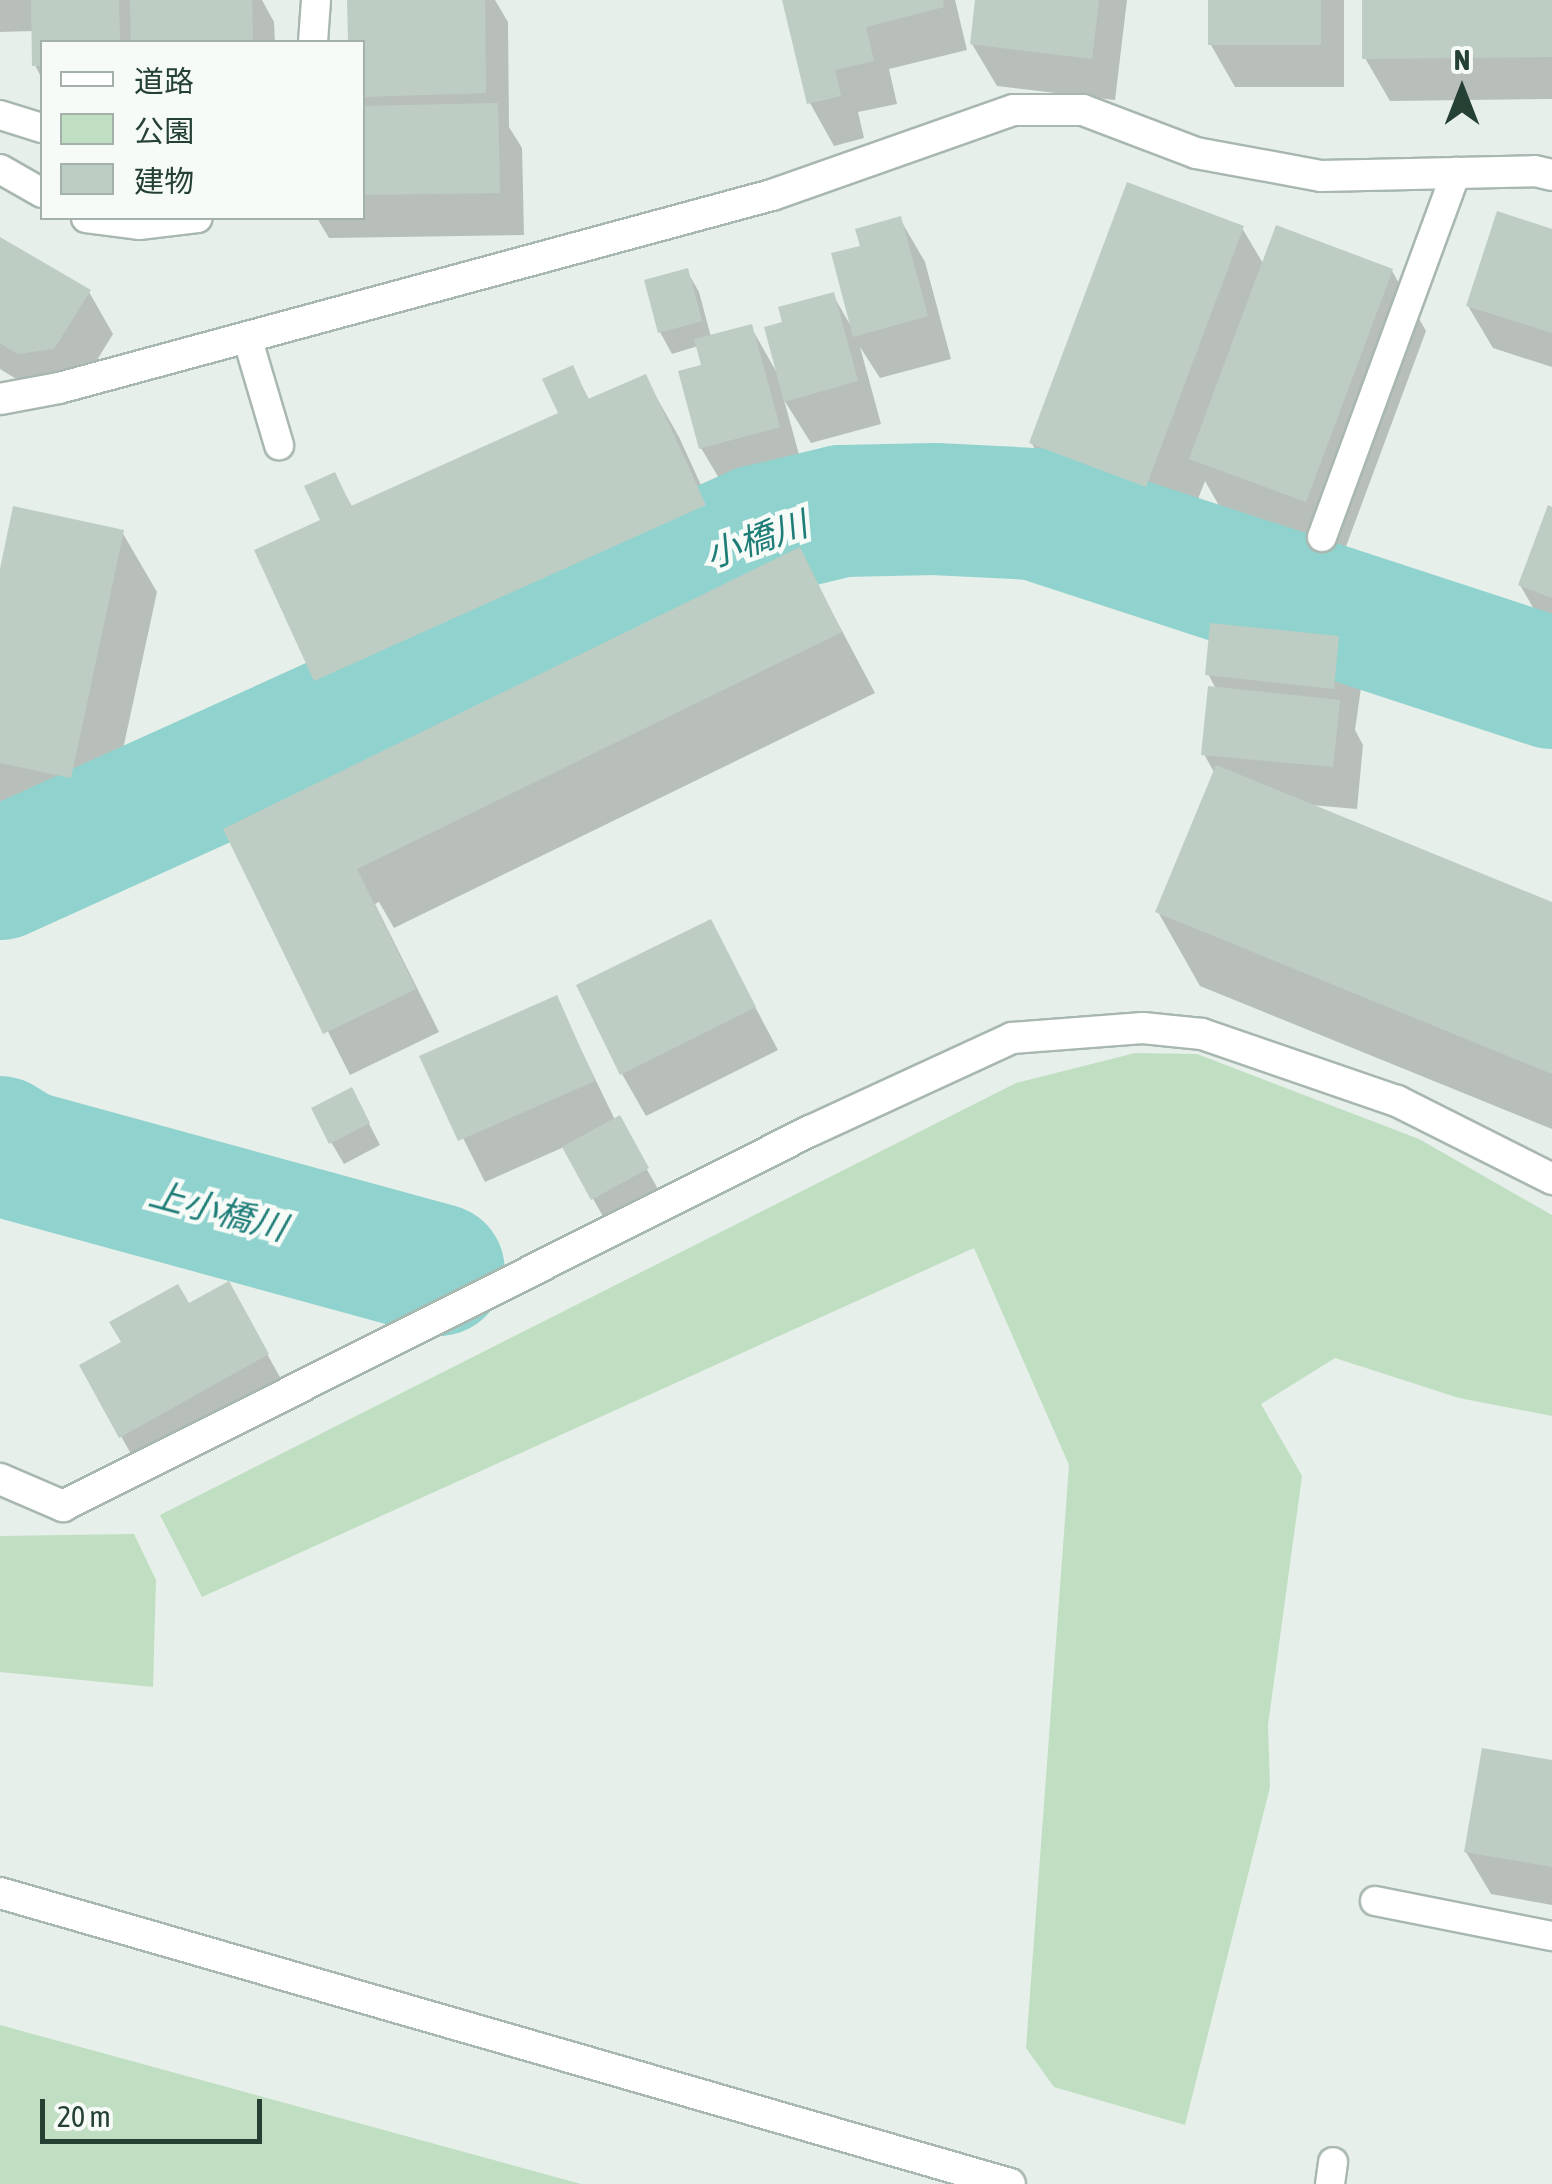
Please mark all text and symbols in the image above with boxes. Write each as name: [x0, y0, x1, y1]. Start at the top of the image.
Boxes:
legend: [40, 40, 365, 220]
north arrow: [1412, 40, 1512, 140]
text: N: [1454, 44, 1470, 76]
text: 道路: [134, 64, 194, 98]
text: 公園: [134, 114, 194, 148]
text: 建物: [134, 164, 194, 198]
water label: 小橋川: [700, 502, 812, 576]
water label: 上小橋川: [145, 1172, 291, 1248]
scale bar: [45, 2079, 268, 2141]
text: 20 m: [57, 2099, 111, 2133]

